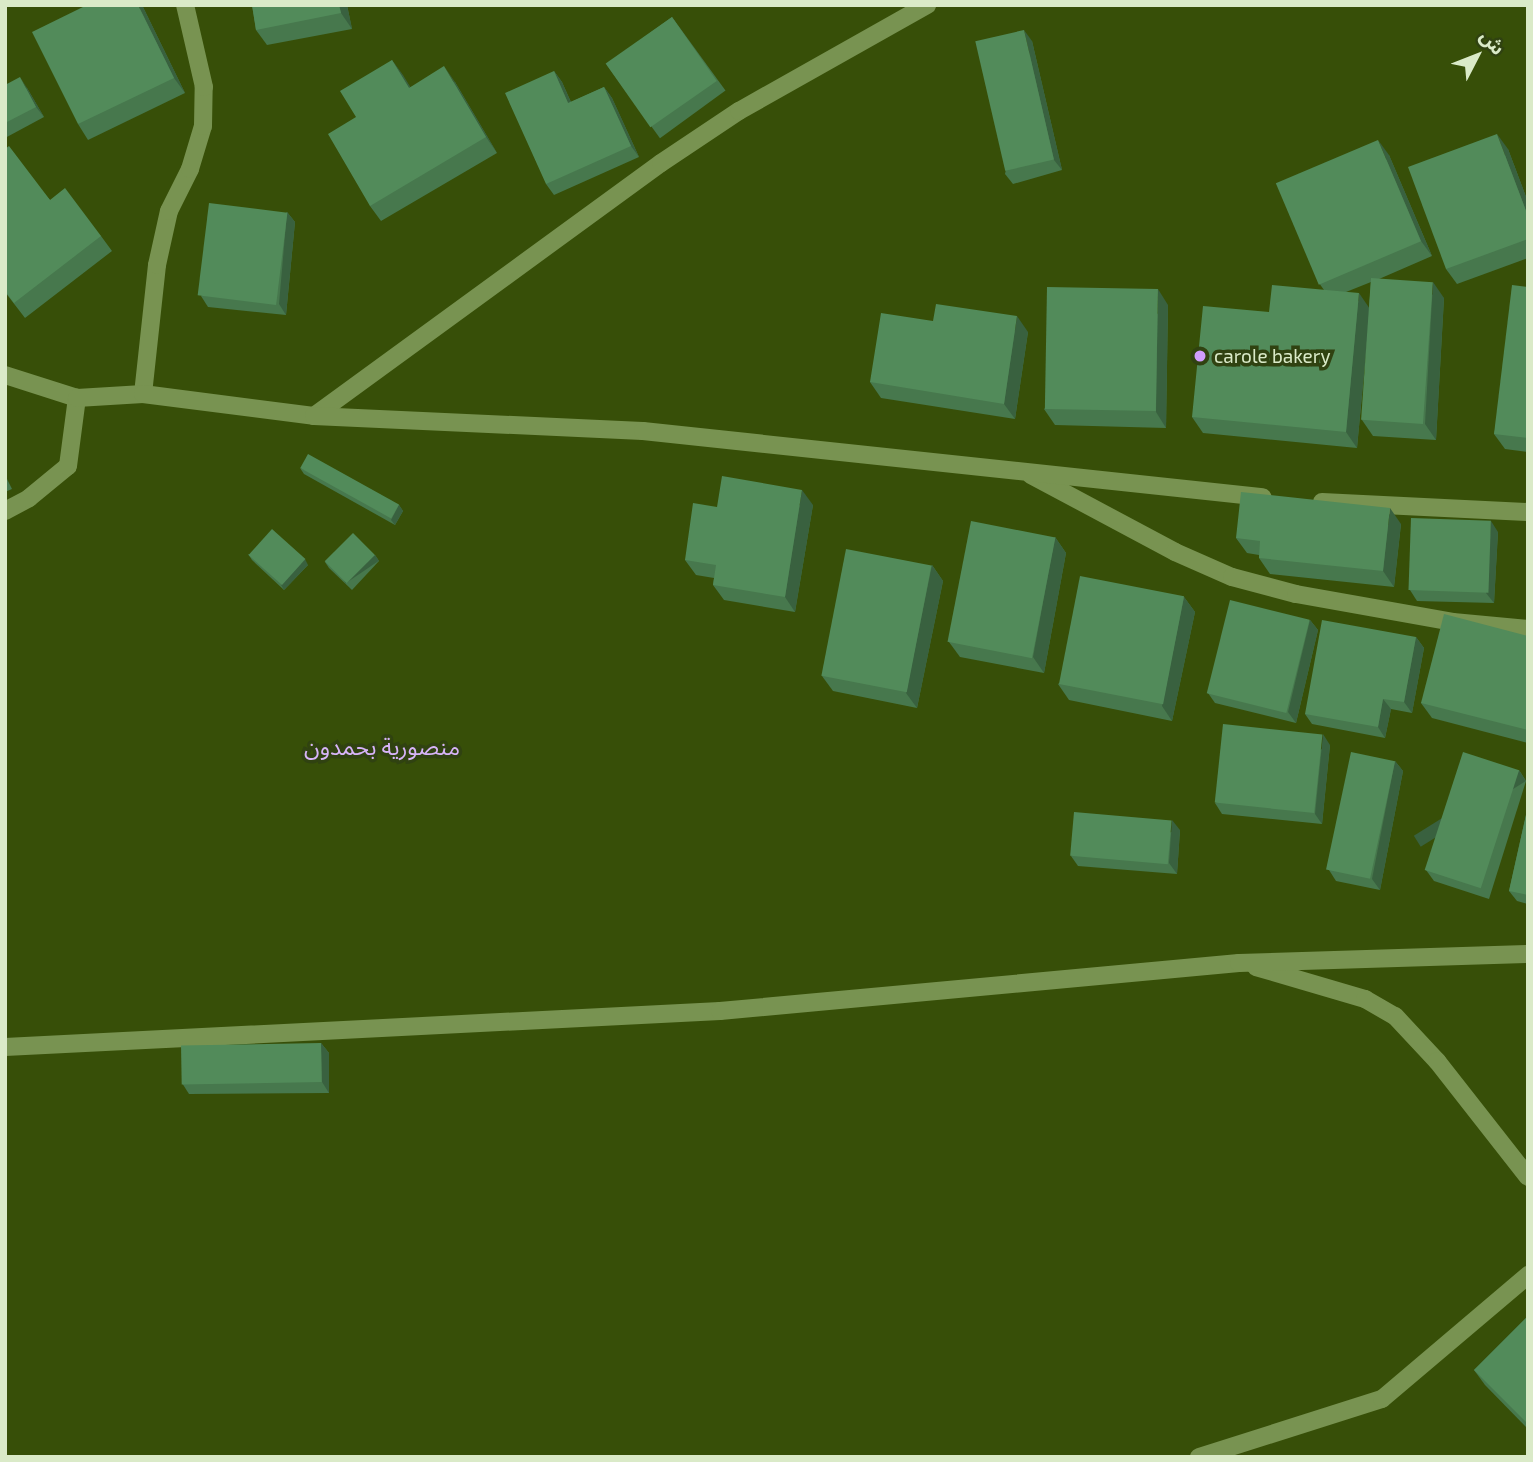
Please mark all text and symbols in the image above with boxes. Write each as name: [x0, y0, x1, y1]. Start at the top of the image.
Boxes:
north arrow: [1442, 21, 1512, 91]
text: ش: [1476, 24, 1510, 59]
place label: carole bakery: [1214, 345, 1330, 367]
marker: carole bakery: [1192, 348, 1208, 364]
district label: منصورية بحمدون: [304, 732, 460, 760]

